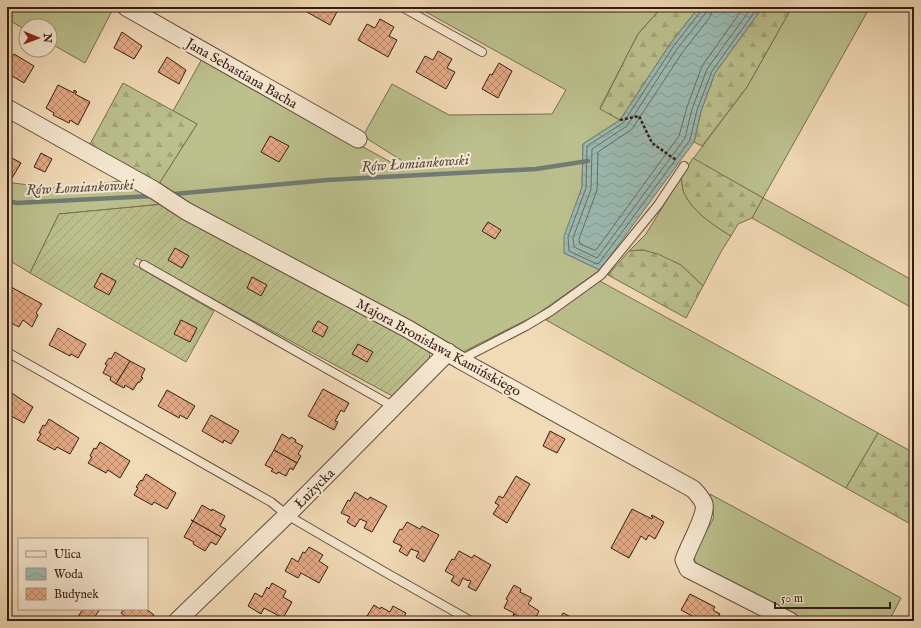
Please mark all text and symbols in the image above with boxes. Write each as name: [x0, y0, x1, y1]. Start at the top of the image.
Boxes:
north arrow: [18, 18, 58, 58]
text: N: [40, 32, 54, 44]
street label: Jana Sebastiana Bacha: [181, 34, 301, 114]
water label: Rów Łomiankowski: [361, 150, 471, 177]
water label: Rów Łomiankowski: [26, 175, 136, 200]
street label: Majora Bronisława Kamińskiego: [353, 295, 525, 401]
street label: Łużycka: [291, 464, 339, 513]
legend: [18, 538, 148, 610]
text: Ulica: [54, 547, 82, 562]
text: Woda: [54, 567, 84, 582]
scale bar: [775, 584, 890, 610]
text: Budynek: [54, 587, 99, 602]
text: 50 m: [781, 591, 803, 606]

